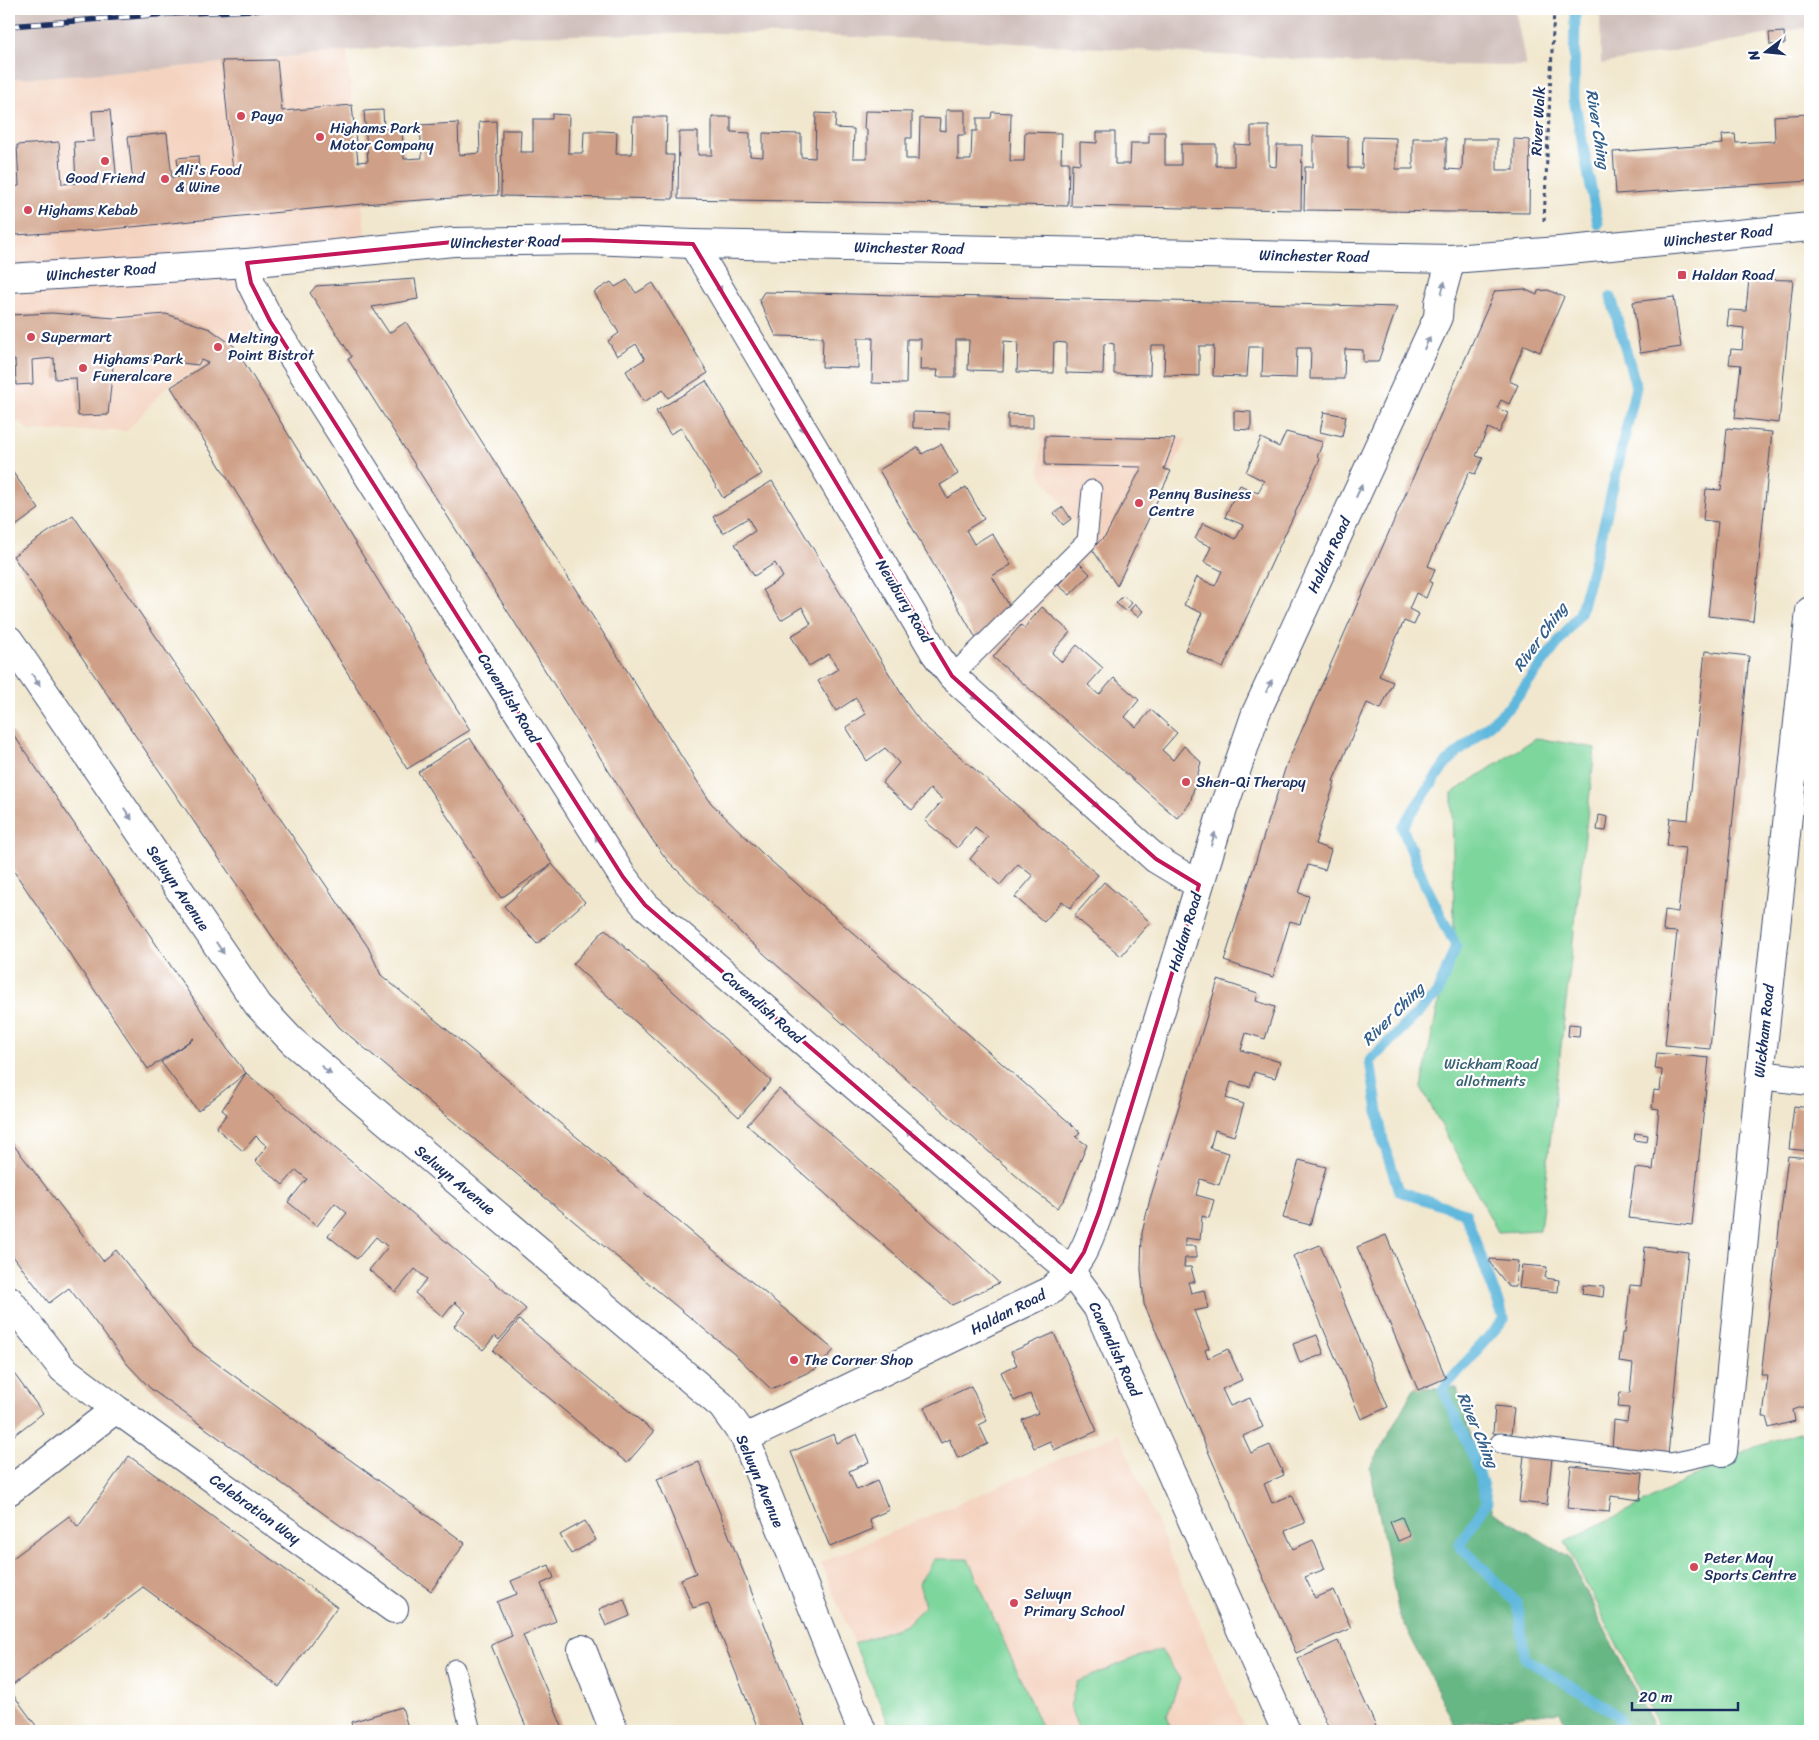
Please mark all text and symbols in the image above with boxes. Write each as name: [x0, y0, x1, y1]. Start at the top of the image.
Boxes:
north arrow: [1742, 28, 1792, 78]
text: N: [1741, 47, 1768, 65]
street label: River Walk: [1523, 85, 1553, 156]
water label: River Ching: [1577, 87, 1619, 173]
place label: Paya: [251, 103, 283, 129]
marker: Paya: [235, 110, 247, 122]
place label: Highams Park Motor Company: [330, 115, 434, 158]
marker: Highams Park Motor Company: [314, 131, 326, 143]
marker: Good Friend: [99, 155, 111, 167]
place label: Ali's Food & Wine: [174, 157, 242, 200]
place label: Good Friend: [66, 165, 145, 191]
marker: Ali's Food & Wine: [159, 173, 171, 185]
place label: Highams Kebab: [38, 197, 138, 223]
marker: Highams Kebab: [22, 204, 34, 216]
street label: Winchester Road: [1662, 217, 1775, 255]
street label: Winchester Road: [450, 228, 561, 256]
street label: Winchester Road: [854, 234, 965, 262]
street label: Winchester Road: [1259, 242, 1370, 270]
street label: Winchester Road: [45, 255, 158, 289]
place label: Haldan Road: [1692, 262, 1775, 288]
marker: Haldan Road: [1676, 269, 1688, 281]
one-way arrow: [713, 280, 722, 293]
one-way arrow: [1439, 280, 1447, 295]
place label: Supermart: [41, 324, 112, 350]
place label: Melting Point Bistrot: [228, 325, 315, 368]
marker: Supermart: [25, 331, 37, 343]
one-way arrow: [1423, 336, 1431, 350]
marker: Melting Point Bistrot: [212, 341, 224, 353]
place label: Highams Park Funeralcare: [93, 346, 184, 389]
marker: Highams Park Funeralcare: [77, 362, 89, 374]
one-way arrow: [796, 420, 805, 433]
place label: Penny Business Centre: [1149, 481, 1251, 524]
one-way arrow: [1355, 484, 1363, 498]
marker: Penny Business Centre: [1133, 497, 1145, 509]
street label: Haldan Road: [1300, 511, 1359, 598]
street label: Newbury Road: [869, 554, 940, 649]
water label: River Ching: [1505, 595, 1576, 678]
street label: Cavendish Road: [471, 648, 548, 749]
one-way arrow: [31, 673, 41, 687]
one-way arrow: [1265, 679, 1273, 693]
one-way arrow: [966, 689, 979, 700]
place label: Shen-Qi Therapy: [1196, 769, 1306, 795]
marker: Shen-Qi Therapy: [1180, 776, 1192, 788]
one-way arrow: [1087, 797, 1099, 809]
one-way arrow: [123, 807, 133, 821]
one-way arrow: [1210, 831, 1218, 846]
one-way arrow: [595, 834, 604, 847]
street label: Selwyn Avenue: [139, 840, 217, 936]
street label: Haldan Road: [1161, 888, 1210, 975]
one-way arrow: [215, 941, 224, 955]
one-way arrow: [702, 954, 715, 965]
street label: Cavendish Road: [716, 964, 811, 1051]
water label: River Ching: [1354, 974, 1433, 1053]
street label: Wickham Road: [1746, 982, 1782, 1079]
park label: Wickham Road allotments: [1444, 1051, 1539, 1094]
one-way arrow: [319, 1064, 331, 1076]
one-way arrow: [905, 1129, 917, 1140]
street label: Selwyn Avenue: [409, 1138, 501, 1222]
one-way arrow: [1029, 1234, 1041, 1246]
street label: Haldan Road: [966, 1281, 1051, 1342]
street label: Cavendish Road: [1082, 1297, 1149, 1402]
place label: The Corner Shop: [804, 1347, 913, 1373]
marker: The Corner Shop: [788, 1354, 800, 1366]
water label: River Ching: [1449, 1388, 1508, 1474]
street label: Selwyn Avenue: [729, 1430, 791, 1532]
street label: Celebration Way: [204, 1467, 307, 1551]
place label: Peter May Sports Centre: [1704, 1545, 1797, 1588]
marker: Peter May Sports Centre: [1688, 1561, 1700, 1573]
place label: Selwyn Primary School: [1024, 1581, 1125, 1624]
marker: Selwyn Primary School: [1008, 1597, 1020, 1609]
scale bar: [1632, 1680, 1738, 1712]
text: 20 m: [1639, 1684, 1673, 1710]

